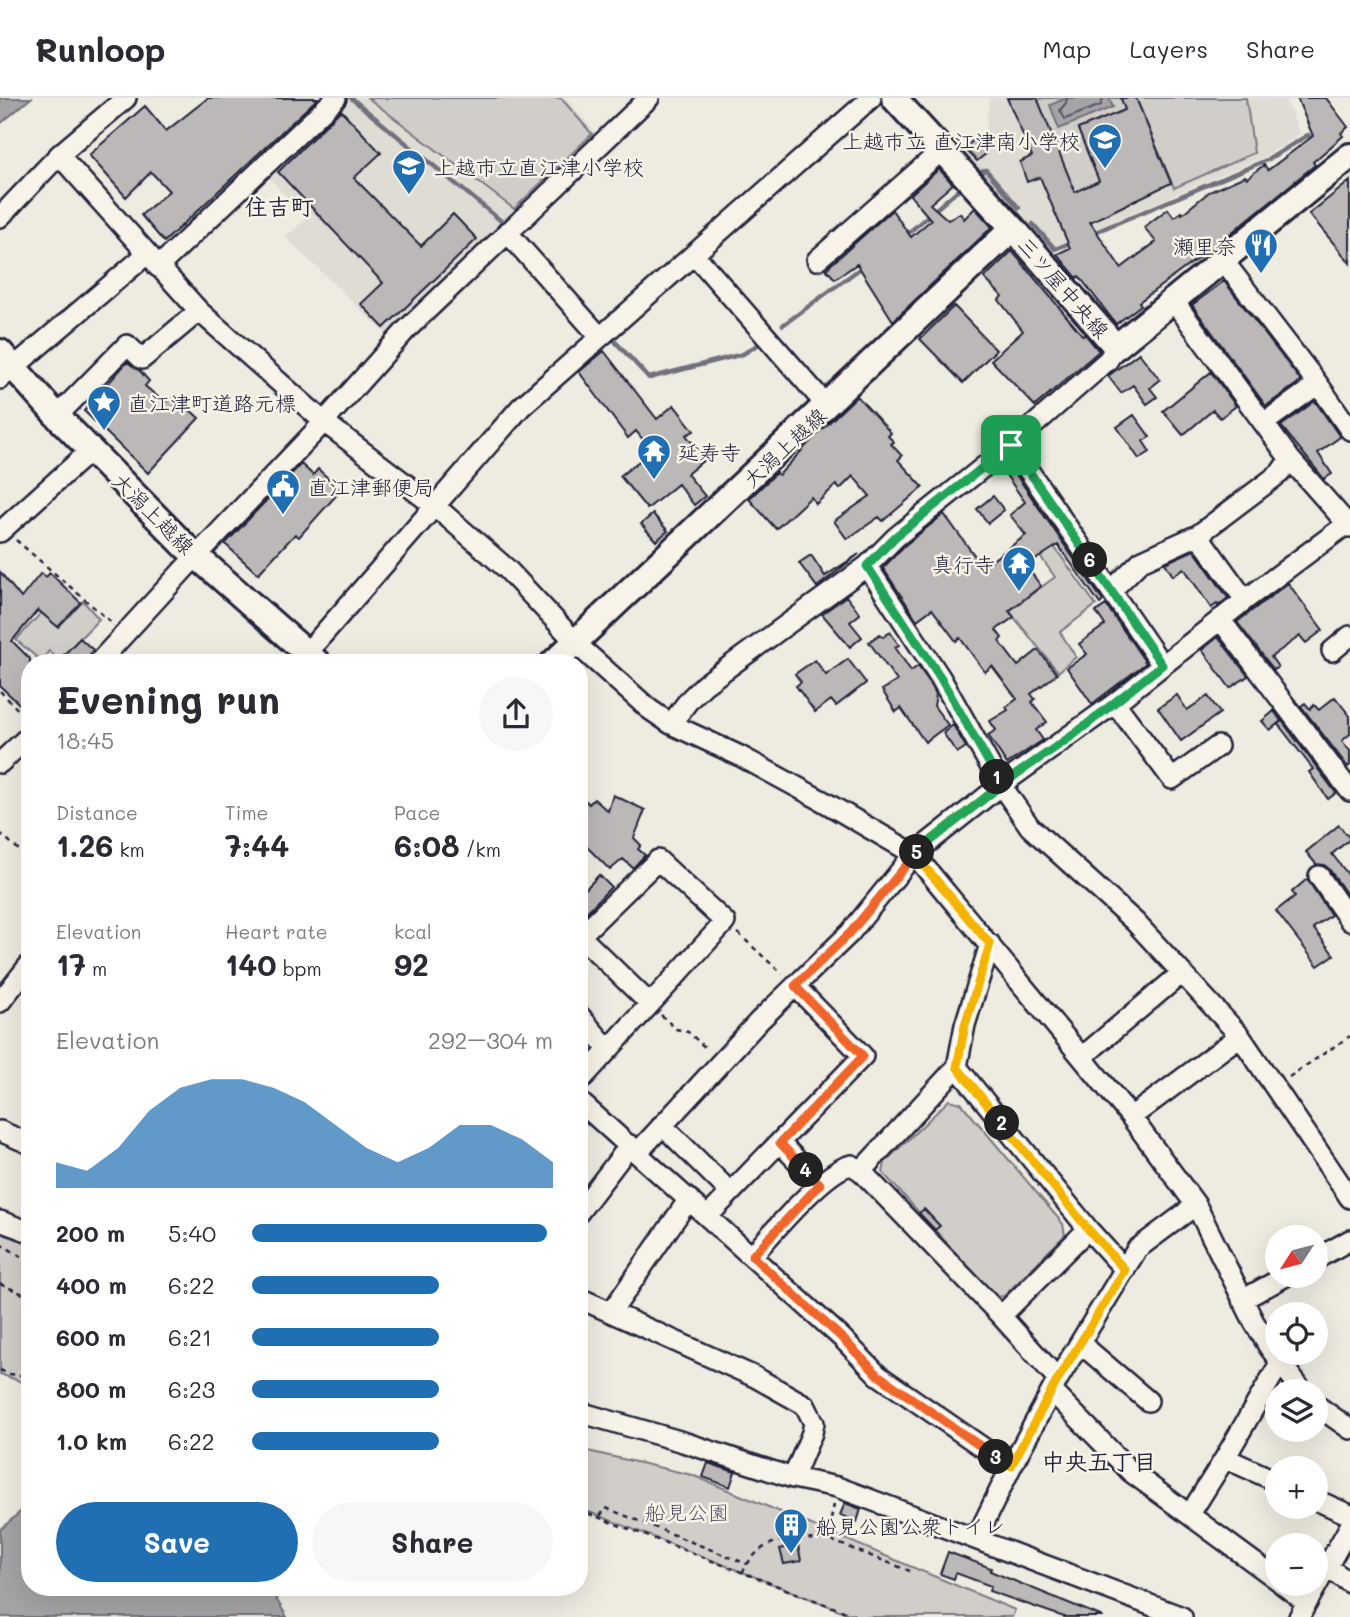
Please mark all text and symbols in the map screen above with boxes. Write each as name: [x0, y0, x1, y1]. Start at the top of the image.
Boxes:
text: Runloop: [35, 27, 165, 70]
text: Map: [1043, 33, 1091, 64]
text: Layers: [1129, 33, 1208, 64]
text: Share: [1246, 33, 1315, 64]
school or university icon: 上越市立 直江津南小学校: [1086, 121, 1124, 170]
place label: 上越市立 直江津南小学校: [842, 127, 1080, 154]
school or university icon: 上越市立直江津小学校: [390, 147, 428, 196]
place label: 上越市立直江津小学校: [434, 153, 644, 180]
district label: 住吉町: [245, 191, 314, 221]
restaurant icon: 瀬里奈: [1242, 226, 1280, 275]
street label: 三ツ屋中央線: [1012, 231, 1116, 343]
place label: 瀬里奈: [1173, 232, 1236, 259]
place icon: 直江津町道路元標: [85, 383, 123, 432]
place label: 直江津町道路元標: [128, 389, 296, 416]
street label: 大潟上越線: [736, 401, 832, 493]
pin: [981, 415, 1041, 475]
icon: arrive: [992, 426, 1030, 464]
temple icon: 延寿寺: [635, 432, 673, 481]
place label: 延寿寺: [678, 438, 741, 465]
street label: 大潟上越線: [107, 466, 201, 560]
public building icon: 直江津郵便局: [264, 467, 302, 516]
place label: 直江津郵便局: [308, 473, 434, 500]
pin: 6: [1072, 542, 1108, 578]
temple icon: 真行寺: [1000, 544, 1038, 593]
text: 6: [1084, 547, 1095, 572]
place label: 真行寺: [932, 550, 995, 577]
text: Evening run: [56, 674, 280, 724]
button: share: [479, 677, 553, 751]
text: 18:45: [56, 725, 114, 755]
pin: 1: [979, 760, 1014, 794]
text: 1: [992, 764, 1001, 789]
text: Distance: [56, 800, 138, 825]
text: Time: [225, 800, 268, 825]
text: Pace: [394, 800, 440, 825]
text: 1.26: [56, 825, 113, 865]
text: 7:44: [225, 825, 289, 865]
text: 6:08: [394, 825, 460, 865]
pin: 5: [900, 834, 934, 870]
text: km: [113, 837, 145, 862]
text: /km: [460, 837, 501, 862]
text: 5: [911, 839, 922, 864]
text: Elevation: [56, 919, 141, 944]
text: Heart rate: [225, 919, 328, 944]
text: kcal: [394, 919, 432, 944]
text: 17: [56, 944, 86, 984]
text: 140: [225, 944, 277, 984]
text: 92: [394, 944, 429, 984]
text: m: [86, 956, 107, 981]
text: bpm: [277, 956, 322, 981]
text: Elevation: [56, 1025, 159, 1055]
text: 292–304 m: [428, 1025, 553, 1055]
pin: 2: [984, 1105, 1020, 1140]
text: 2: [996, 1110, 1007, 1135]
pin: 4: [788, 1152, 824, 1188]
text: 4: [799, 1157, 812, 1182]
text: 200 m: [56, 1218, 125, 1248]
text: 5:40: [168, 1218, 216, 1248]
north arrow: [1265, 1225, 1328, 1288]
map controls: [1265, 1225, 1328, 1596]
text: 400 m: [56, 1270, 127, 1300]
text: 6:22: [168, 1270, 215, 1300]
button: locate: [1265, 1302, 1328, 1365]
text: 600 m: [56, 1322, 126, 1352]
text: 6:21: [168, 1322, 212, 1352]
text: 800 m: [56, 1374, 126, 1404]
text: 6:23: [168, 1374, 215, 1404]
button: layers: [1265, 1379, 1328, 1442]
text: 1.0 km: [56, 1426, 127, 1456]
text: 6:22: [168, 1426, 215, 1456]
pin: 3: [978, 1440, 1014, 1474]
text: 3: [990, 1444, 1001, 1469]
district label: 中央五丁目: [1042, 1446, 1157, 1476]
button: +: [1265, 1456, 1328, 1519]
park label: 船見公園: [645, 1498, 729, 1525]
button: Save: [56, 1502, 298, 1582]
button: Share: [312, 1502, 553, 1582]
building icon: 船見公園公衆トイレ: [772, 1506, 810, 1555]
place label: 船見公園公衆トイレ: [816, 1512, 1005, 1539]
button: −: [1265, 1533, 1328, 1596]

